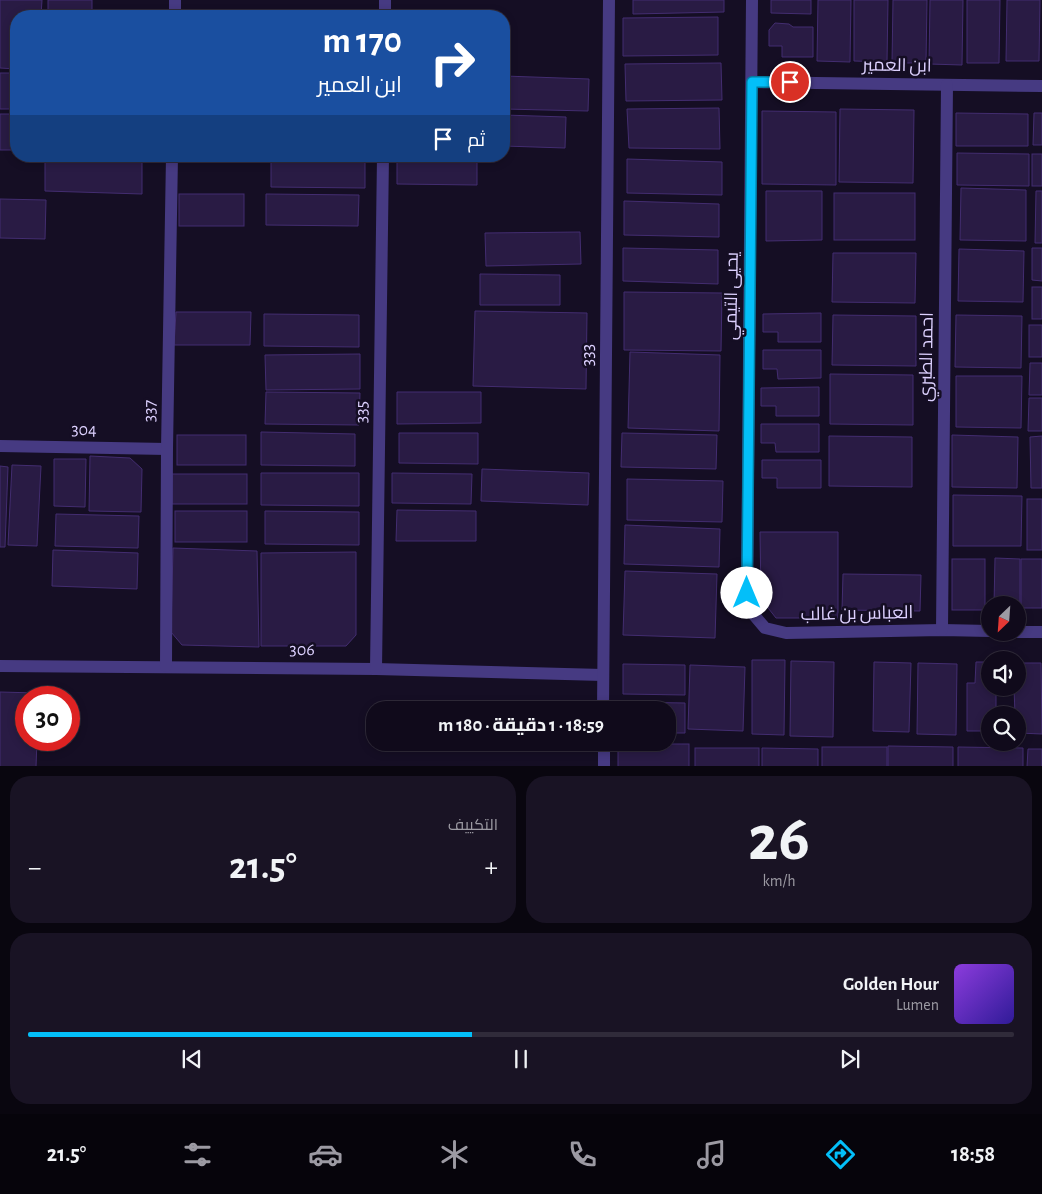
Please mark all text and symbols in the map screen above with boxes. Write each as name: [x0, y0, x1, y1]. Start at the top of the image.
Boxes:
text: 170 m: [322, 24, 402, 59]
icon: right: [420, 30, 485, 95]
street label: ابن العمير: [861, 56, 932, 77]
pin: [769, 61, 811, 103]
icon: arrive: [776, 68, 804, 96]
text: ابن العمير: [317, 74, 402, 96]
icon: arrive: [429, 125, 457, 153]
text: ثم: [467, 131, 485, 150]
street label: يحيى التيمي: [722, 252, 746, 340]
street label: احمد الطبري: [917, 312, 941, 402]
street label: 333: [579, 344, 597, 366]
street label: 337: [141, 400, 159, 422]
street label: 335: [353, 401, 371, 423]
street label: 304: [71, 421, 97, 439]
position arrow: [720, 566, 772, 618]
north arrow: [981, 596, 1026, 641]
map controls: [981, 596, 1026, 751]
street label: العباس بن غالب: [801, 604, 913, 625]
street label: 306: [289, 641, 315, 659]
button: sound: [981, 651, 1026, 696]
speed limit sign: 30: [15, 686, 80, 751]
button: search: [981, 706, 1026, 751]
text: 18:59 · 1 دقيقة · 180 m: [438, 716, 604, 735]
text: 26: [748, 807, 810, 872]
text: التكييف: [448, 817, 498, 833]
text: 21.5°: [229, 848, 297, 886]
text: −: [28, 854, 41, 882]
text: +: [485, 854, 498, 882]
text: km/h: [763, 873, 796, 889]
text: Golden Hour: [843, 975, 939, 994]
text: Lumen: [896, 997, 939, 1013]
icon: previous: [178, 1045, 206, 1073]
icon: pause: [507, 1045, 535, 1073]
icon: next: [836, 1045, 864, 1073]
icon: filters: [180, 1137, 215, 1172]
icon: car: [308, 1137, 343, 1172]
icon: climate: [437, 1137, 472, 1172]
icon: phone: [565, 1137, 600, 1172]
icon: music: [694, 1137, 729, 1172]
icon: directions: [823, 1137, 858, 1172]
text: 21.5°: [47, 1143, 86, 1165]
text: 18:58: [951, 1143, 995, 1165]

